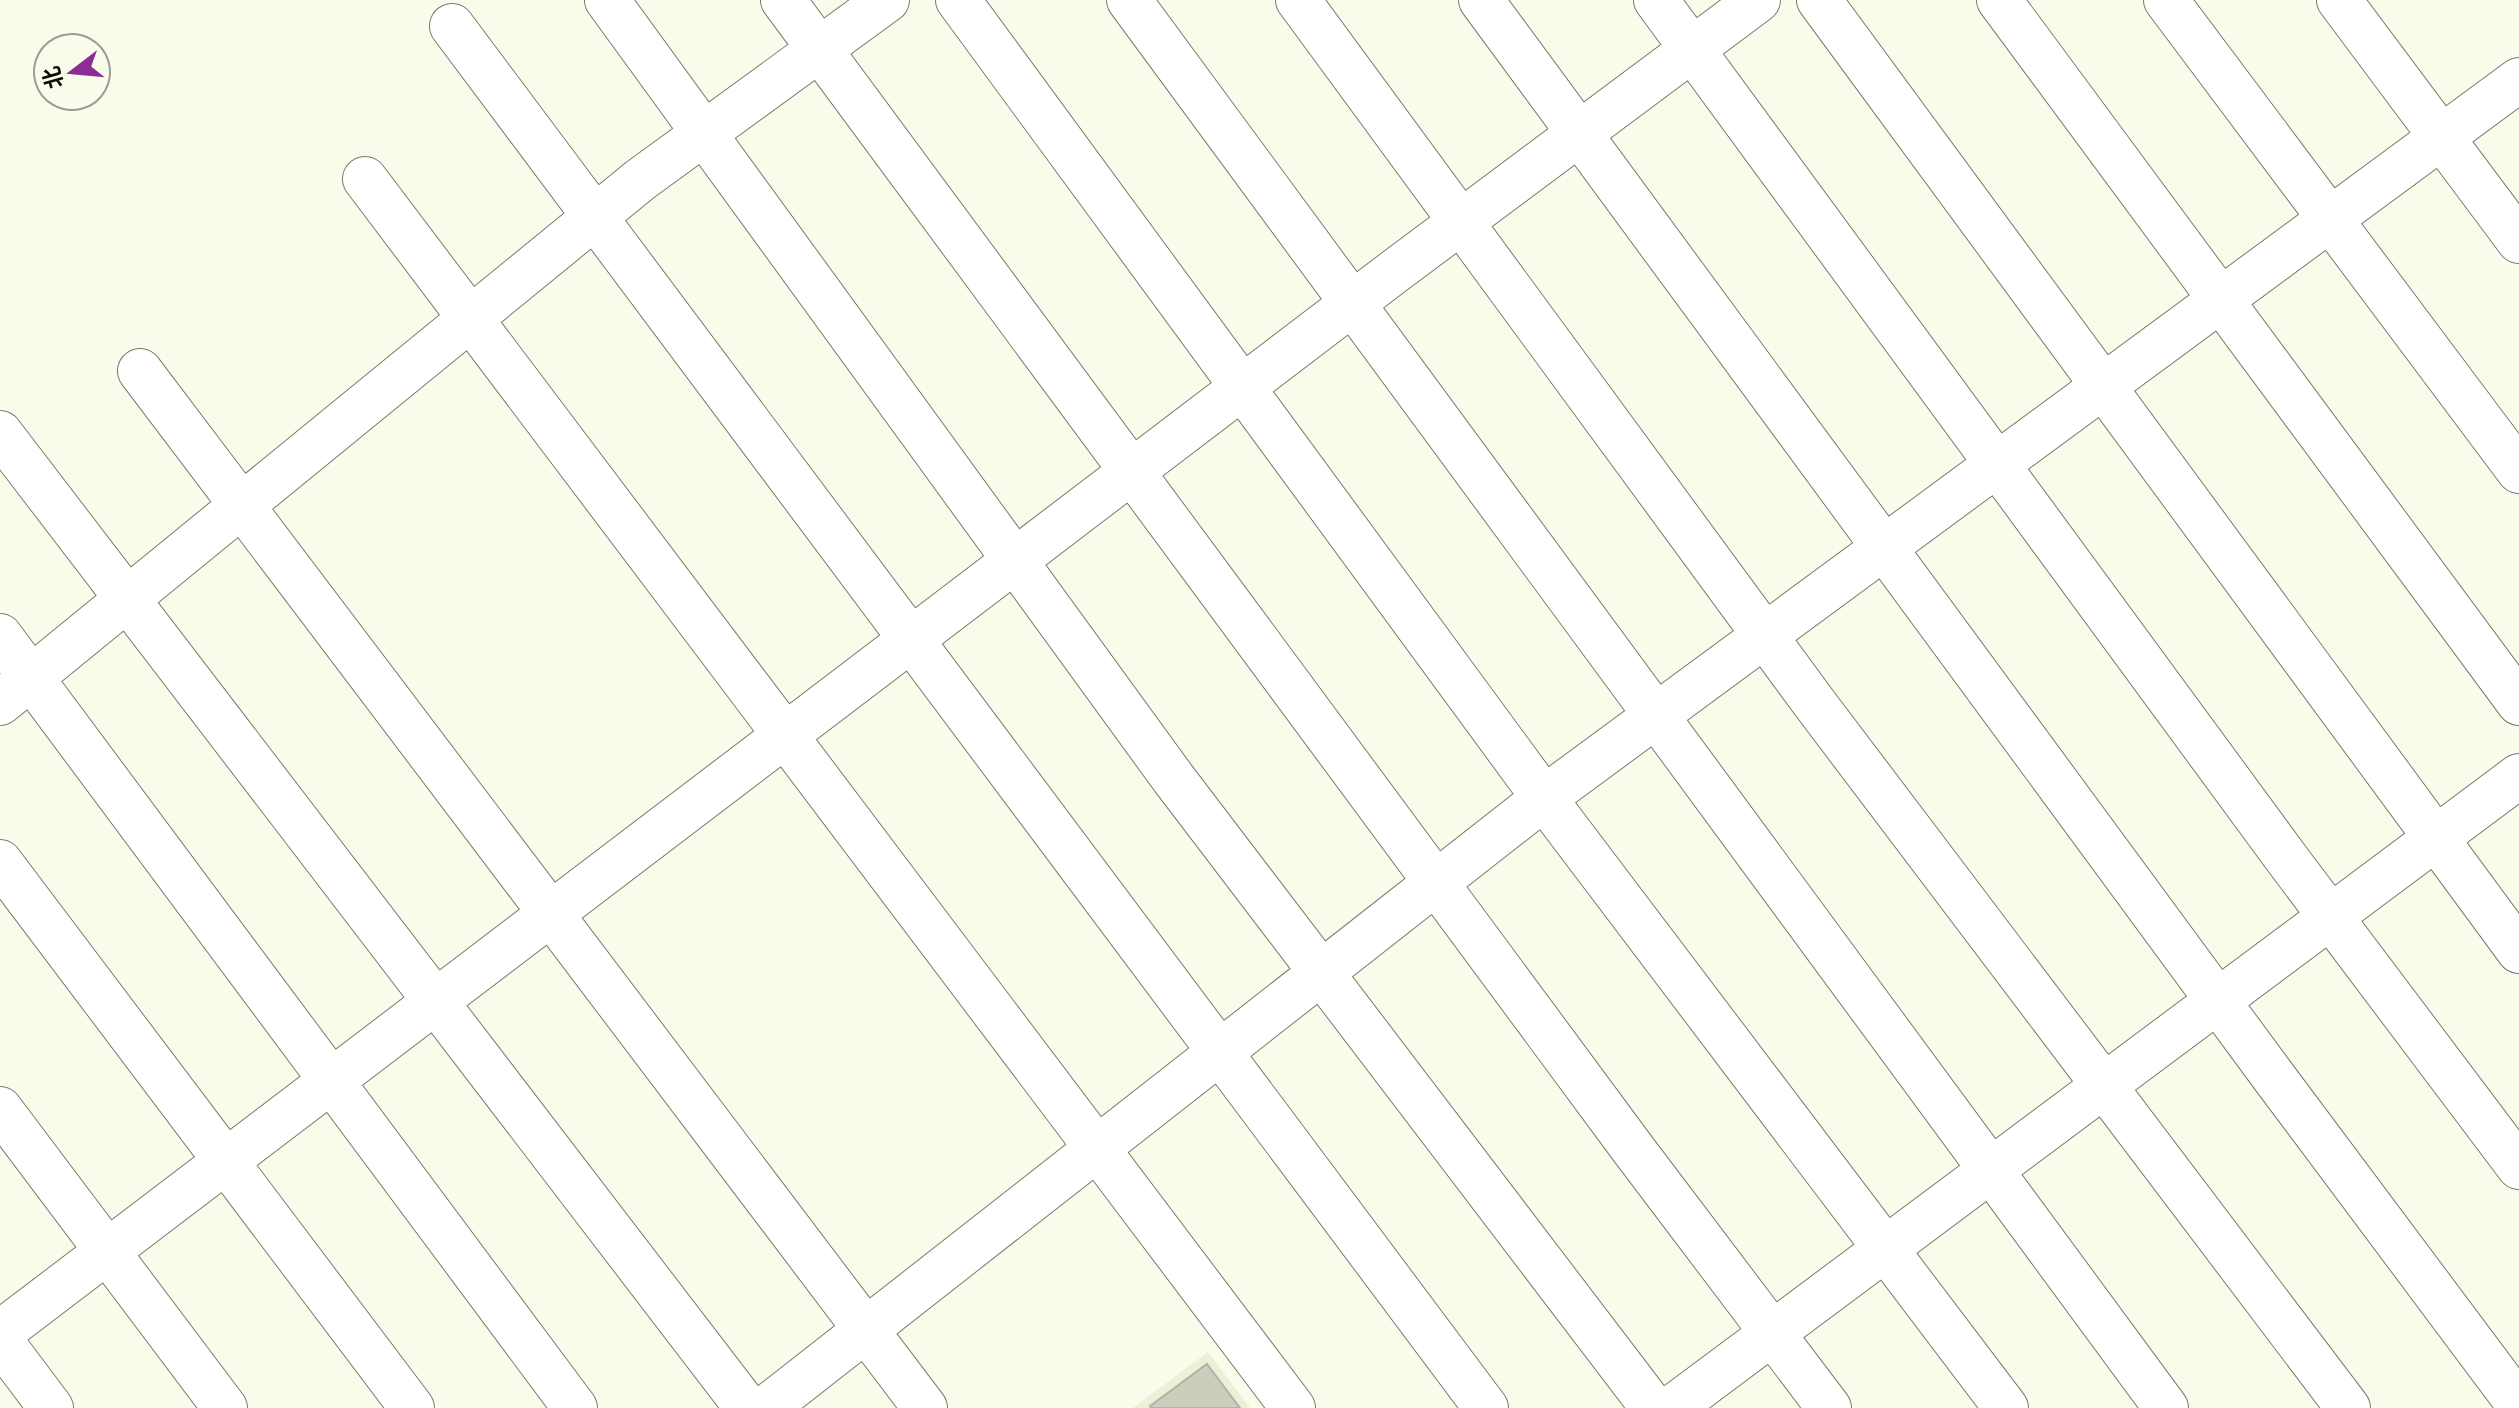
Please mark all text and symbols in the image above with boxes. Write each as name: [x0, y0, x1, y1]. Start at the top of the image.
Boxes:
north arrow: [32, 32, 112, 112]
text: 北: [36, 63, 69, 92]

